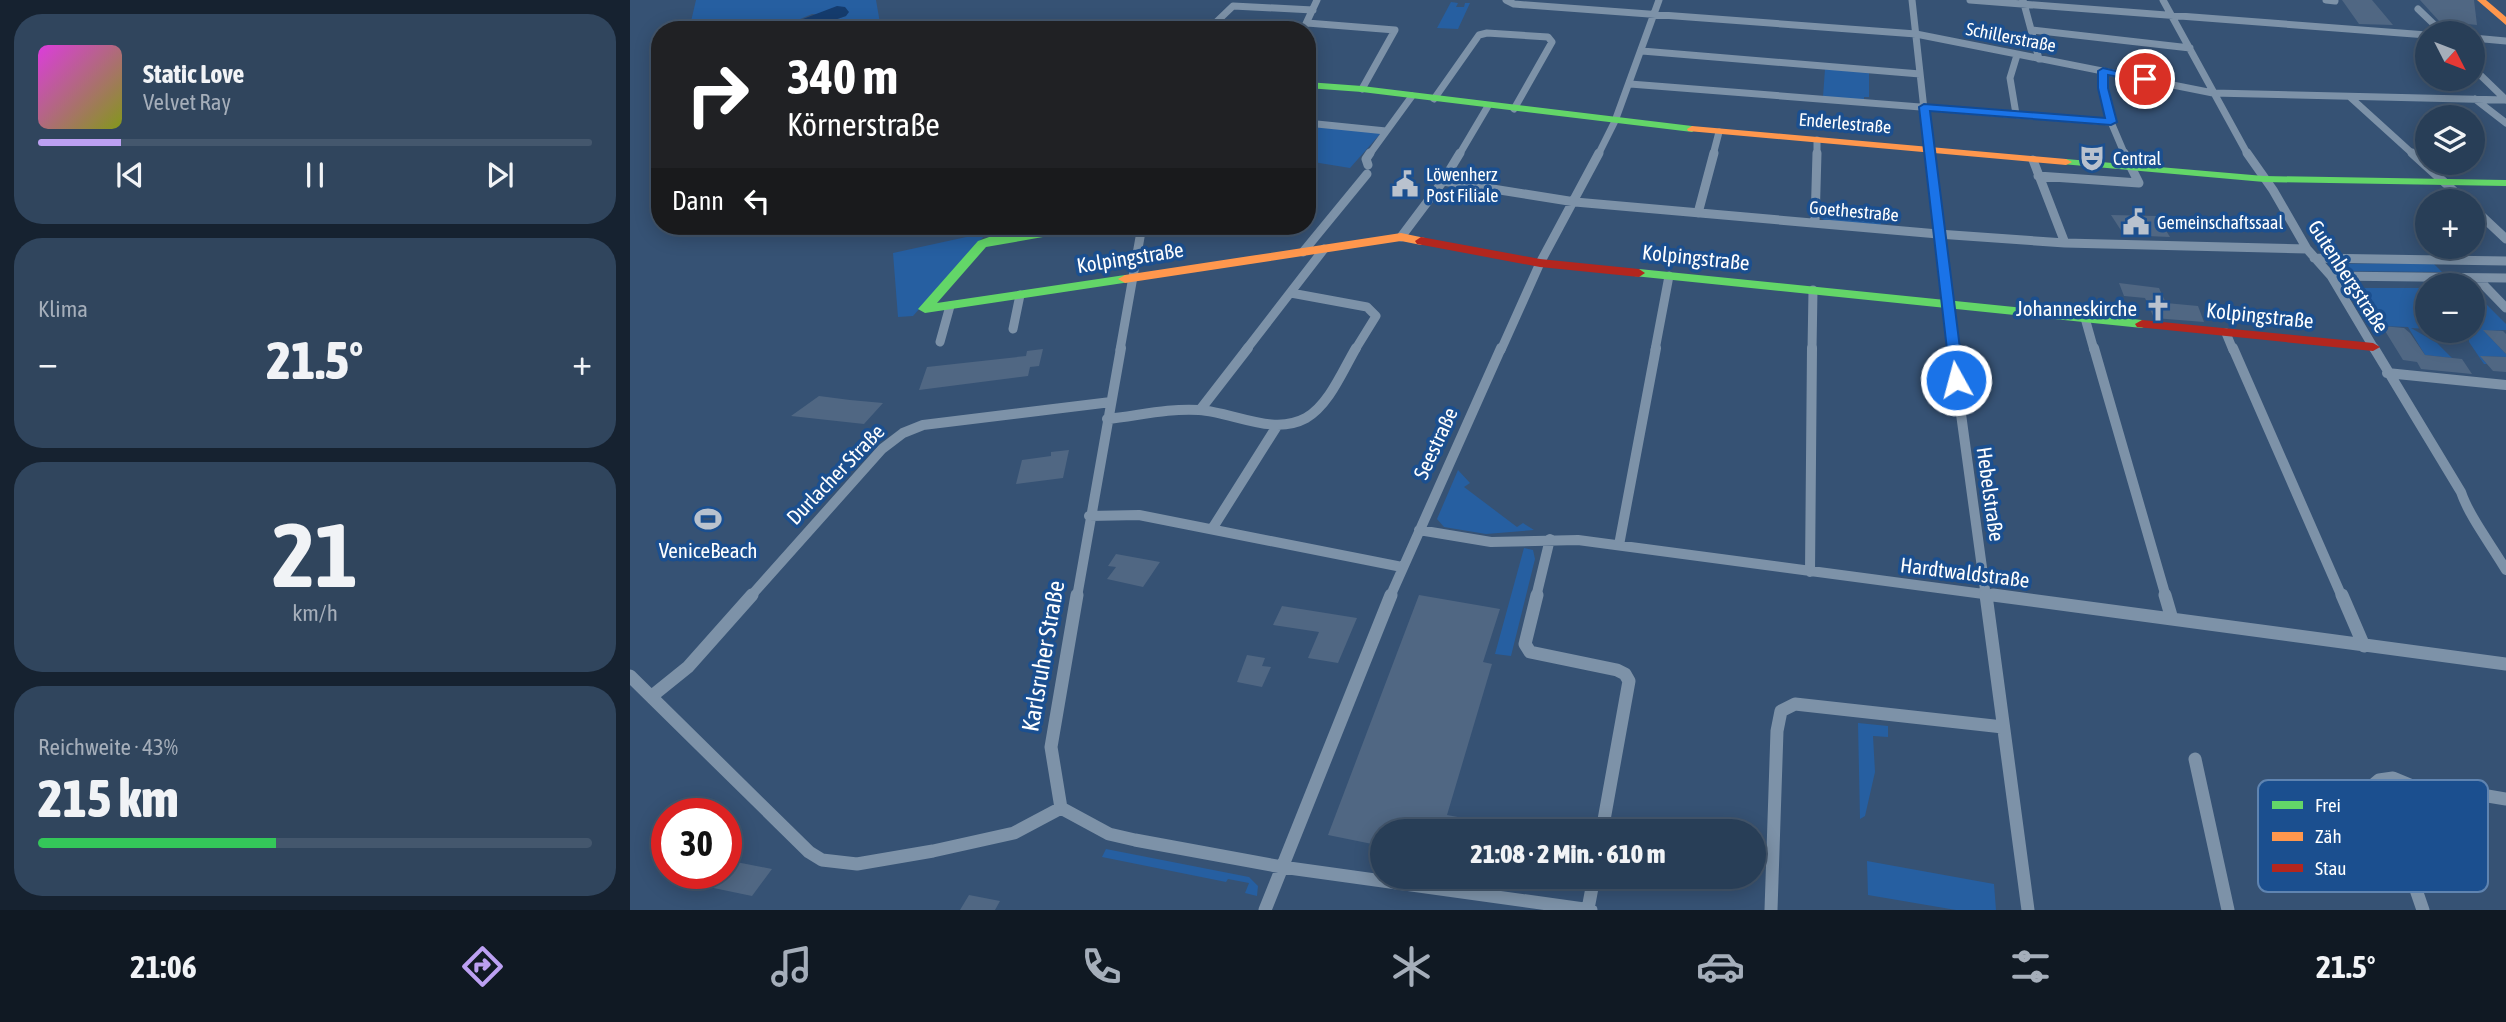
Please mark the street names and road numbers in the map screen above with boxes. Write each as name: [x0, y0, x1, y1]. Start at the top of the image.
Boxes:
street label: Schillerstraße: [1964, 18, 2058, 56]
street label: Enderlestraße: [1798, 109, 1892, 137]
street label: Goethestraße: [1808, 197, 1900, 225]
street label: Gutenbergstraße: [2304, 215, 2394, 337]
street label: Kolpingstraße: [1075, 237, 1185, 277]
street label: Kolpingstraße: [1641, 239, 1751, 275]
street label: Kolpingstraße: [2205, 297, 2315, 333]
street label: Seestraße: [1408, 403, 1462, 483]
street label: Durlacher Straße: [781, 419, 889, 529]
street label: Hebelstraße: [1972, 445, 2010, 543]
street label: Hardtwaldstraße: [1899, 552, 2031, 592]
street label: Karlsruher Straße: [1016, 578, 1070, 734]

